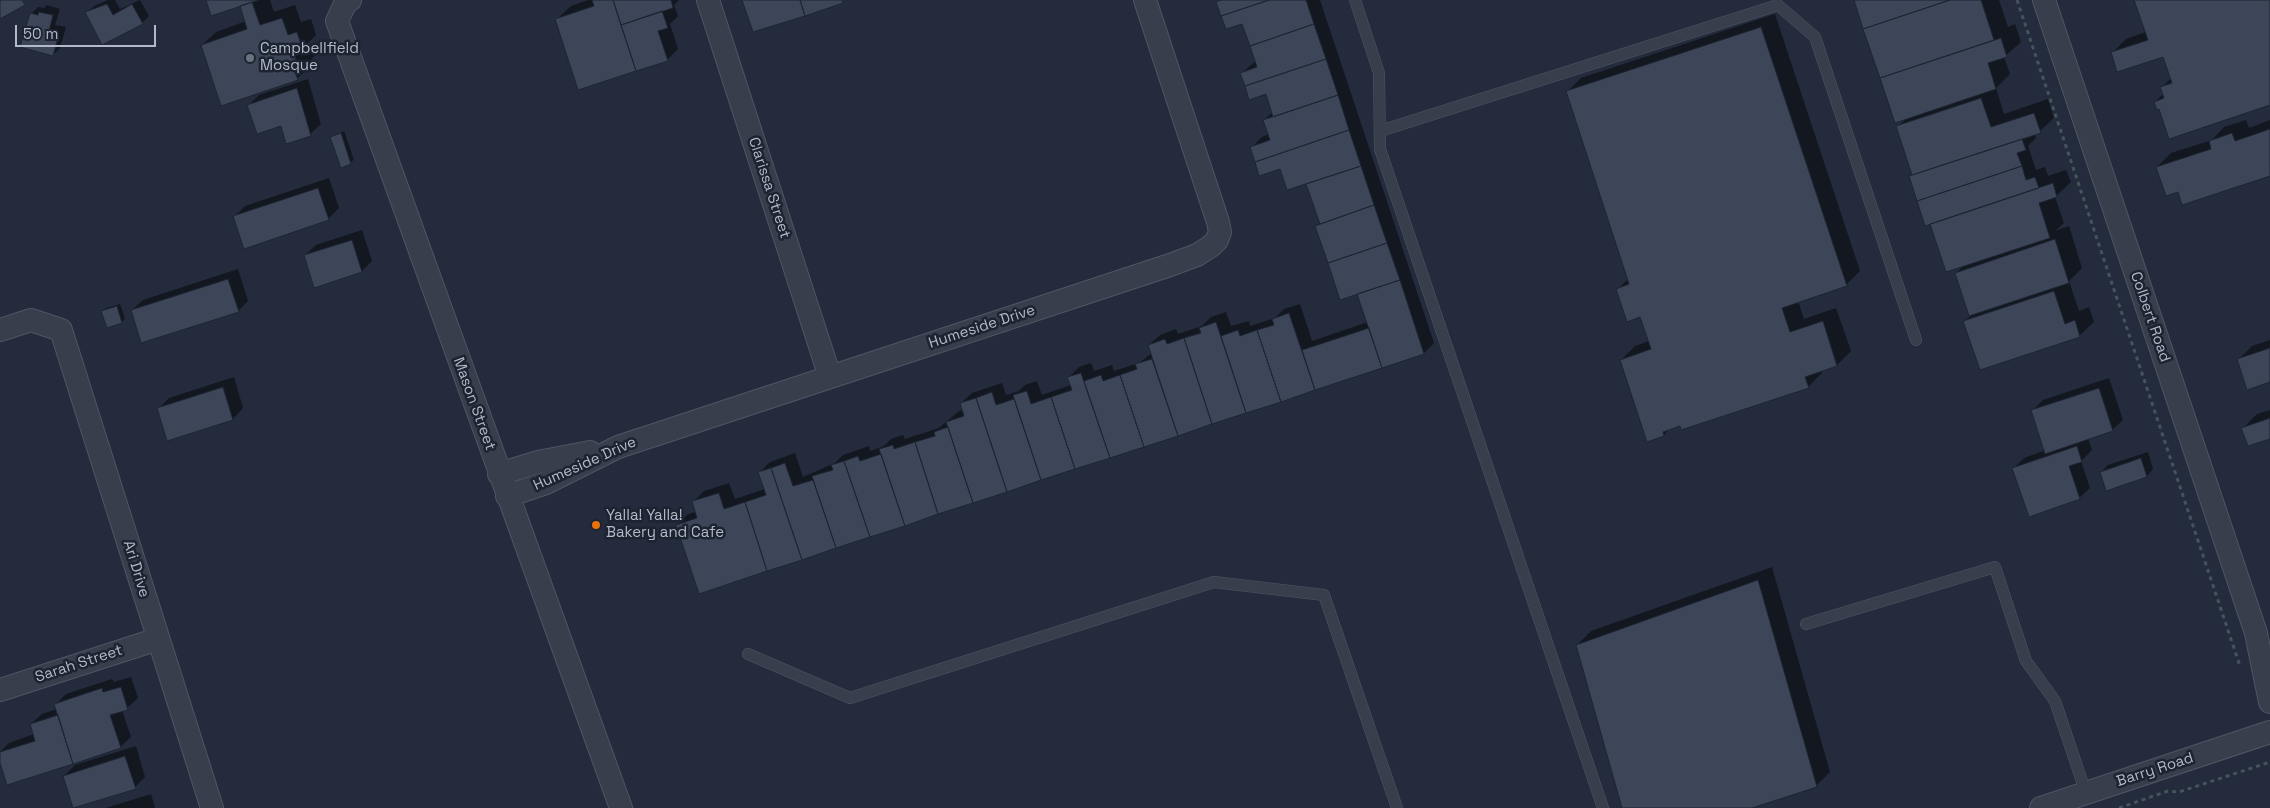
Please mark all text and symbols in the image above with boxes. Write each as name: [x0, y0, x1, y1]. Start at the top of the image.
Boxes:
scale bar: [18, 15, 159, 47]
text: 50 m: [23, 24, 58, 43]
place label: Campbellfield Mosque: [260, 40, 359, 75]
marker: Campbellfield Mosque: [244, 52, 256, 64]
street label: Clarissa Street: [744, 135, 794, 241]
street label: Colbert Road: [2126, 269, 2174, 365]
street label: Humeside Drive: [927, 301, 1037, 353]
street label: Mason Street: [449, 355, 499, 453]
street label: Humeside Drive: [531, 433, 639, 495]
place label: Yalla! Yalla! Bakery and Cafe: [606, 507, 724, 542]
marker: Yalla! Yalla! Bakery and Cafe: [590, 519, 602, 531]
street label: Ari Drive: [119, 538, 153, 600]
street label: Sarah Street: [33, 641, 125, 687]
street label: Barry Road: [2114, 749, 2196, 791]

